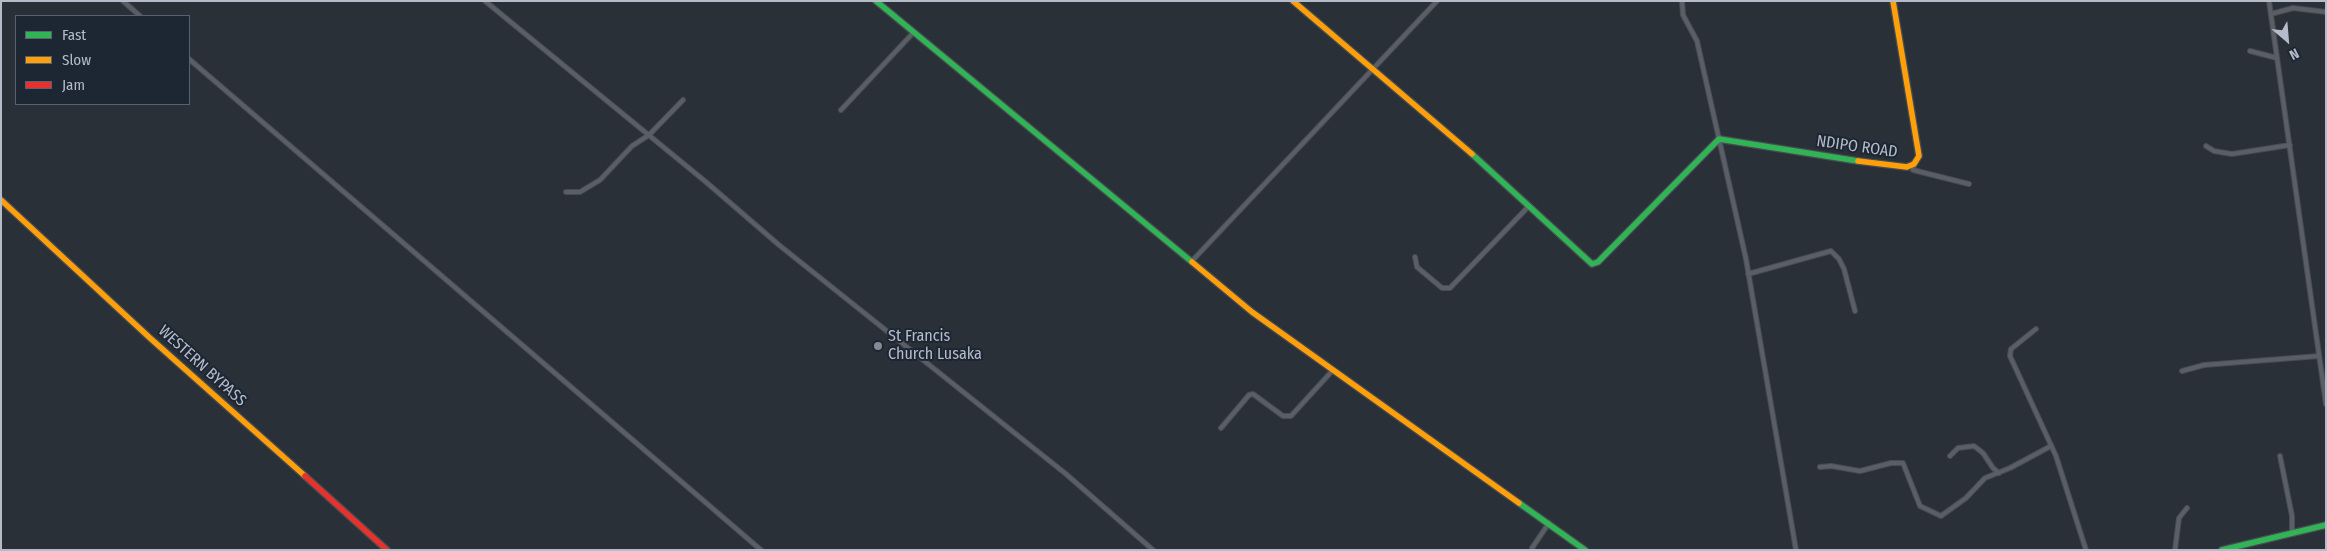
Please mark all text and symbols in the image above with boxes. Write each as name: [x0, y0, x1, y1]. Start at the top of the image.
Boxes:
legend: [15, 15, 190, 105]
north arrow: [2262, 15, 2312, 65]
text: Fast: [62, 26, 86, 44]
text: N: [2286, 44, 2302, 63]
text: Slow: [62, 51, 91, 69]
text: Jam: [62, 76, 85, 94]
street label: NDIPO ROAD: [1815, 132, 1899, 162]
street label: WESTERN BYPASS: [154, 321, 250, 411]
place label: St Francis Church Lusaka: [888, 327, 982, 365]
marker: St Francis Church Lusaka: [872, 340, 884, 352]

